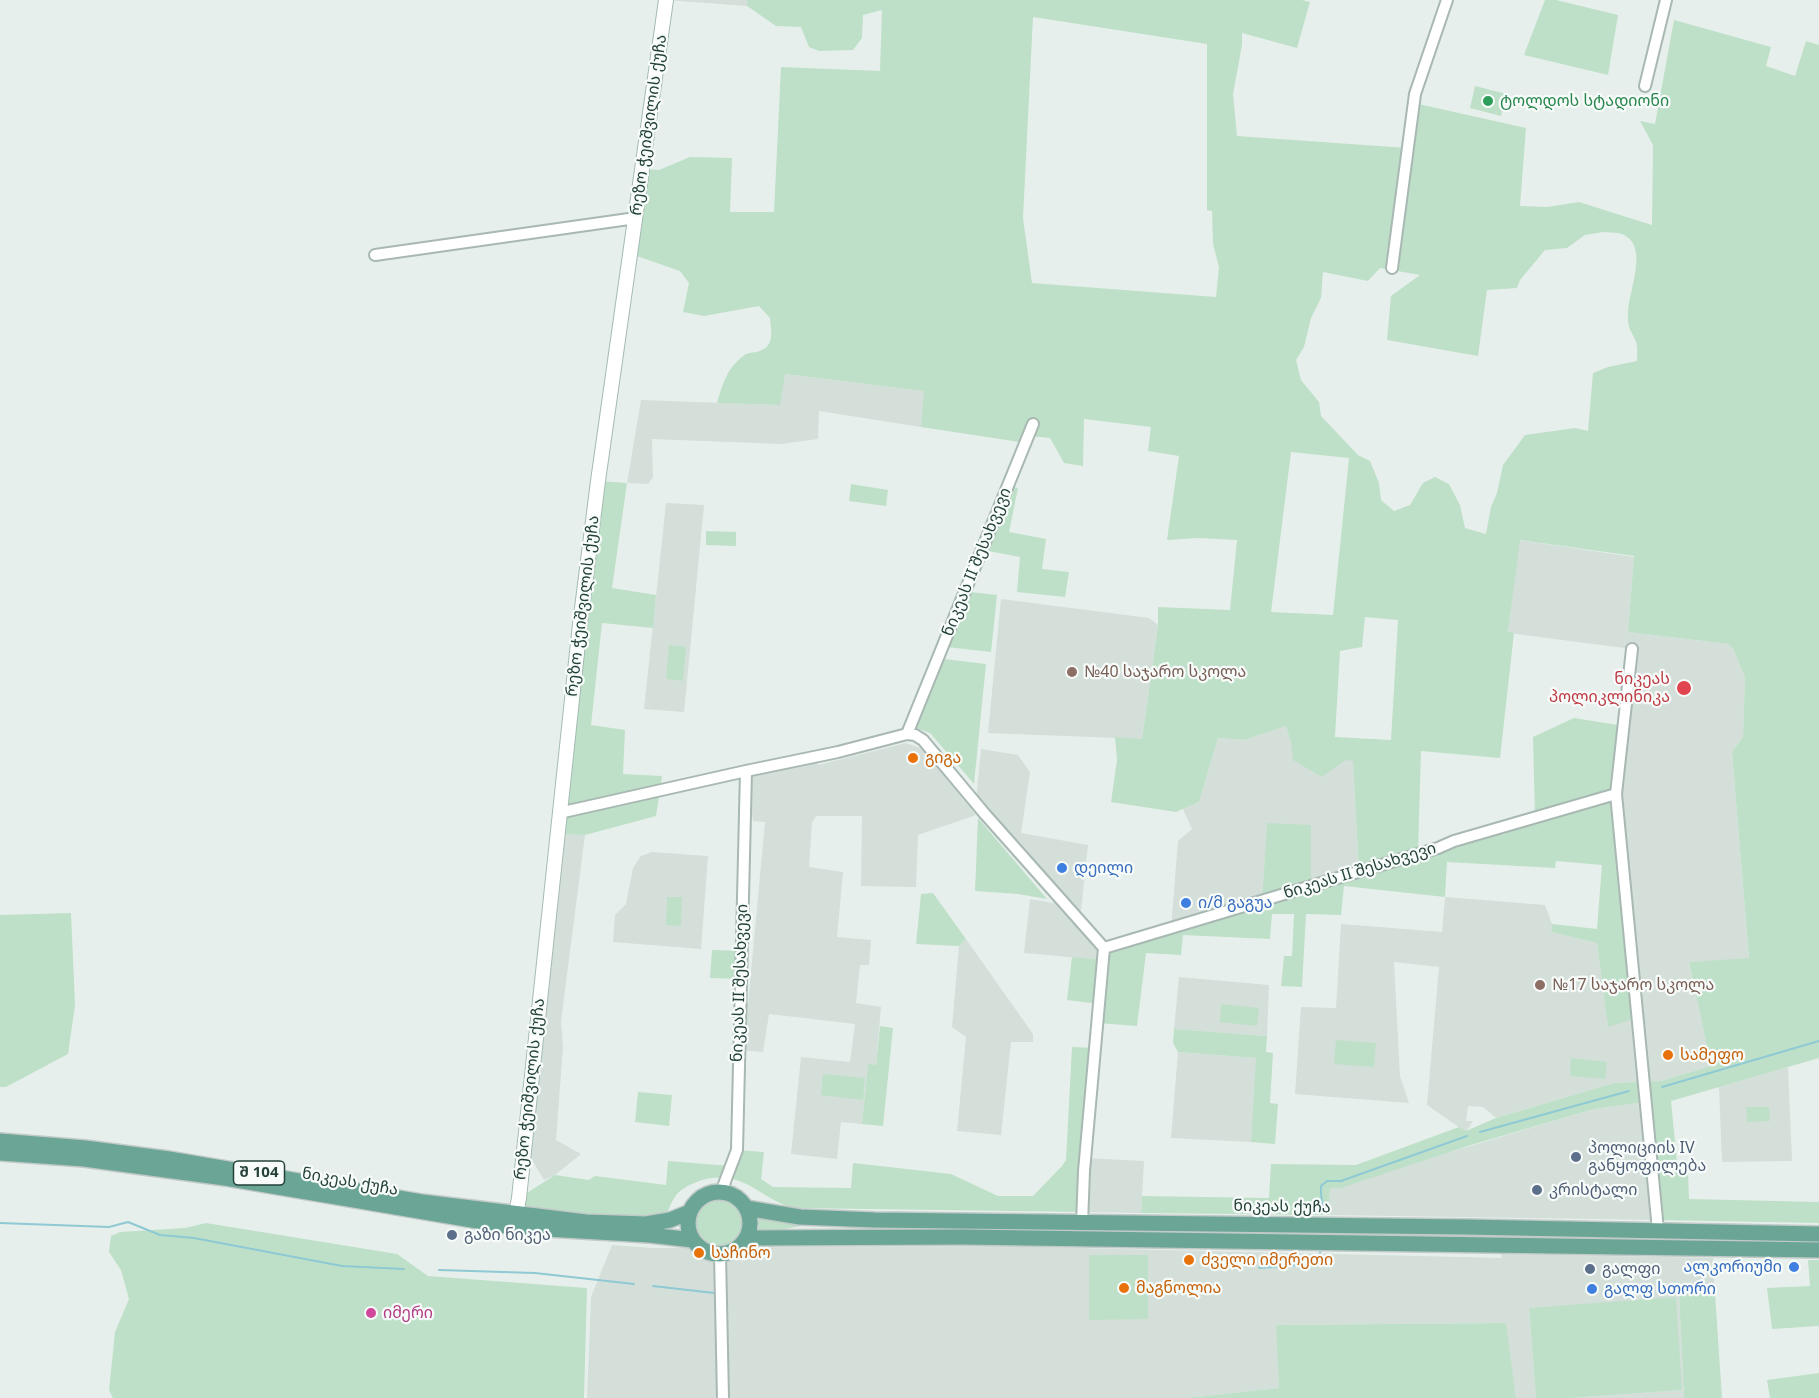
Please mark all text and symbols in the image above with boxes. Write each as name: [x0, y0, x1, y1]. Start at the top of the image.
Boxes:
street label: რეზო ჭეიშვილის ქუჩა: [627, 33, 671, 217]
place label: ტოლდოს სტადიონი: [1500, 91, 1669, 111]
marker: ტოლდოს სტადიონი: [1481, 94, 1495, 108]
street label: ნიკეას II შესახვევი: [938, 485, 1016, 639]
street label: რეზო ჭეიშვილის ქუჩა: [562, 514, 604, 698]
place label: №40 საჯარო სკოლა: [1084, 662, 1246, 682]
marker: №40 საჯარო სკოლა: [1065, 665, 1079, 679]
place label: ნიკეას პოლიკლინიკა: [1549, 669, 1670, 707]
marker: ნიკეას პოლიკლინიკა: [1675, 679, 1693, 697]
place label: გიგა: [925, 748, 961, 768]
marker: გიგა: [906, 751, 920, 765]
street label: ნიკეას II შესახვევი: [1281, 839, 1439, 903]
place label: დეილი: [1074, 858, 1133, 878]
marker: დეილი: [1055, 861, 1069, 875]
place label: ი/მ გაგუა: [1198, 893, 1272, 913]
marker: ი/მ გაგუა: [1179, 896, 1193, 910]
street label: ნიკეას II შესახვევი: [728, 904, 752, 1062]
place label: №17 საჯარო სკოლა: [1552, 975, 1714, 995]
marker: №17 საჯარო სკოლა: [1533, 978, 1547, 992]
street label: რეზო ჭეიშვილის ქუჩა: [511, 997, 549, 1181]
place label: სამეფო: [1680, 1045, 1744, 1065]
marker: სამეფო: [1661, 1048, 1675, 1062]
place label: პოლიციის IV განყოფილება: [1588, 1138, 1706, 1176]
marker: პოლიციის IV განყოფილება: [1569, 1150, 1583, 1164]
road number: შ 104: [234, 1161, 284, 1185]
street label: ნიკეას ქუჩა: [300, 1164, 400, 1200]
place label: კრისტალი: [1549, 1180, 1637, 1200]
marker: კრისტალი: [1530, 1183, 1544, 1197]
street label: ნიკეას ქუჩა: [1233, 1197, 1331, 1217]
place label: გაზი ნიკეა: [464, 1225, 551, 1245]
marker: გაზი ნიკეა: [445, 1228, 459, 1242]
place label: საჩინო: [711, 1243, 771, 1263]
marker: საჩინო: [692, 1246, 706, 1260]
place label: ძველი იმერეთი: [1201, 1250, 1333, 1270]
marker: ძველი იმერეთი: [1182, 1253, 1196, 1267]
place label: ალკორიუმი: [1683, 1257, 1782, 1277]
place label: გალფი: [1602, 1259, 1660, 1279]
marker: ალკორიუმი: [1787, 1260, 1801, 1274]
marker: გალფი: [1583, 1262, 1597, 1276]
place label: მაგნოლია: [1136, 1278, 1221, 1298]
place label: გალფ სთორი: [1604, 1279, 1716, 1299]
marker: მაგნოლია: [1117, 1281, 1131, 1295]
marker: გალფ სთორი: [1585, 1282, 1599, 1296]
place label: იმერი: [383, 1303, 433, 1323]
marker: იმერი: [364, 1306, 378, 1320]

